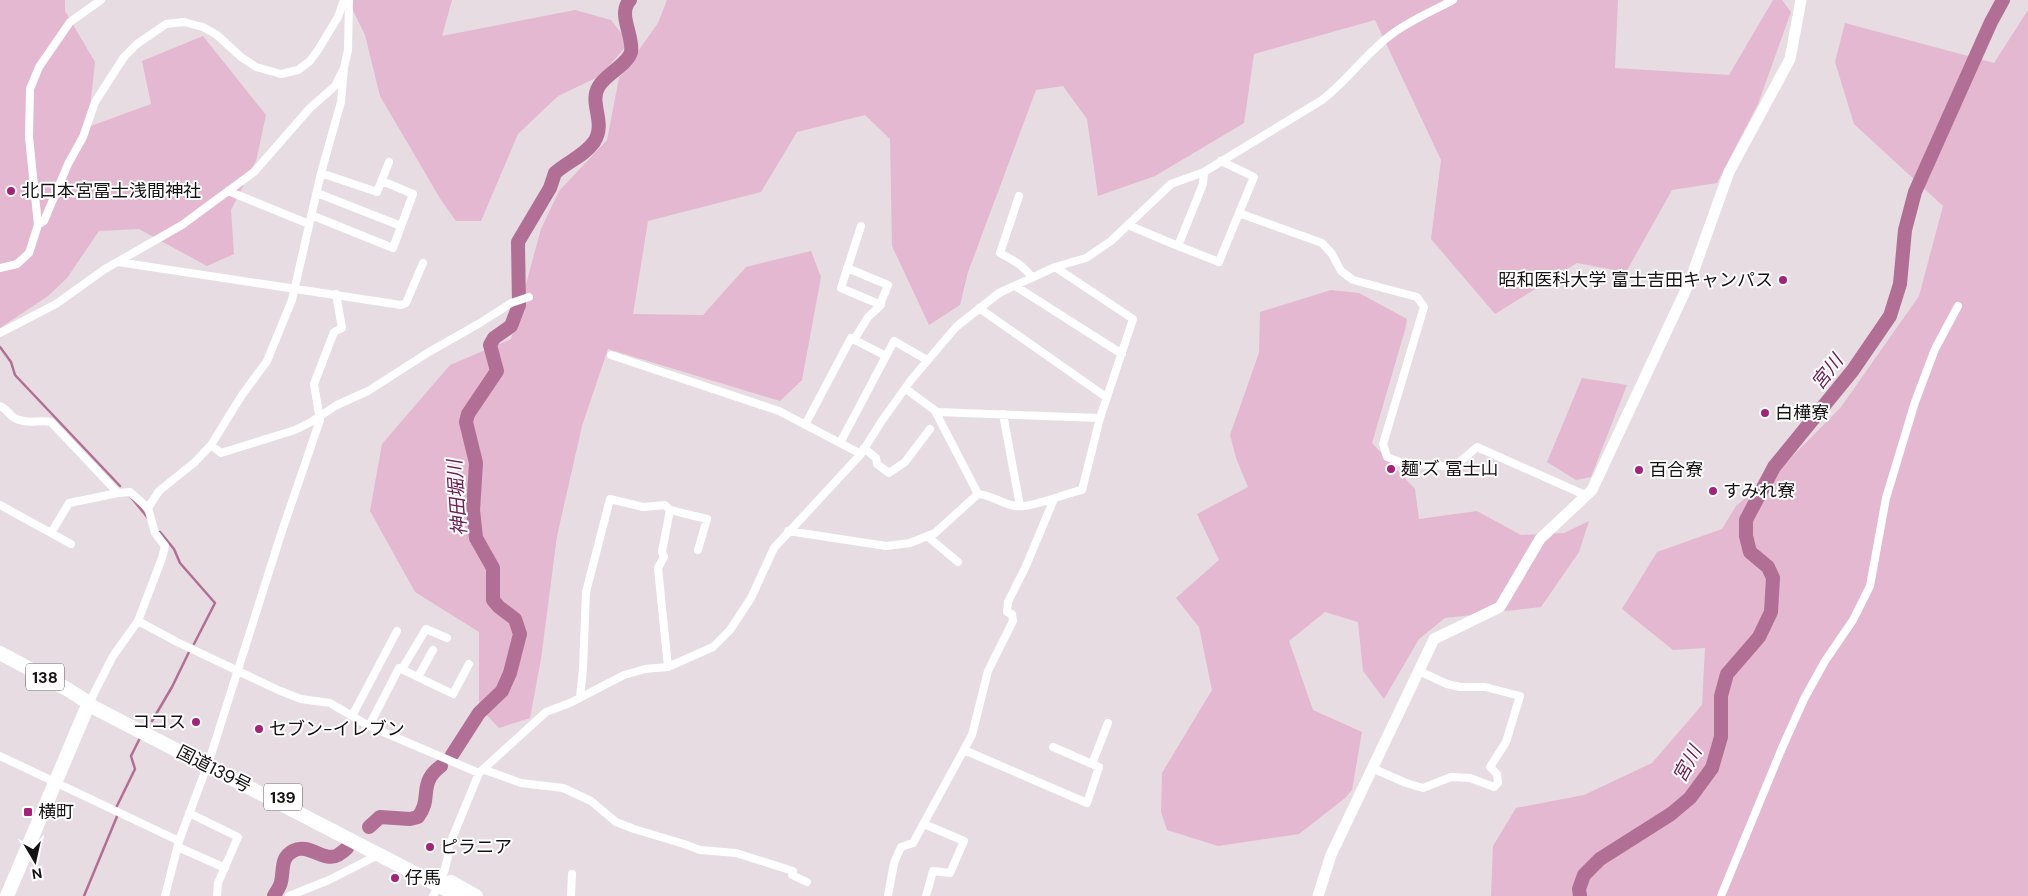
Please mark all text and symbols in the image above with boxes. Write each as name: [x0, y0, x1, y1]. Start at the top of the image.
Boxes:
place label: 北口本宮冨士浅間神社: [21, 179, 201, 203]
marker: 北口本宮冨士浅間神社: [5, 185, 17, 197]
place label: 昭和医科大学 富士吉田キャンパス: [1498, 268, 1773, 292]
marker: 昭和医科大学 富士吉田キャンパス: [1777, 274, 1789, 286]
water label: 宮川: [1805, 348, 1850, 395]
place label: 白樺寮: [1775, 401, 1829, 425]
marker: 白樺寮: [1759, 407, 1771, 419]
water label: 神田堀川: [442, 457, 472, 537]
place label: 麺'ズ 冨士山: [1401, 457, 1499, 481]
place label: 百合寮: [1649, 458, 1703, 482]
marker: 麺'ズ 冨士山: [1385, 463, 1397, 475]
marker: 百合寮: [1633, 464, 1645, 476]
place label: すみれ寮: [1723, 479, 1795, 503]
marker: すみれ寮: [1707, 485, 1719, 497]
road number: 138: [26, 664, 64, 690]
place label: ココス: [132, 710, 186, 734]
marker: ココス: [190, 716, 202, 728]
place label: セブン-イレブン: [269, 717, 405, 741]
marker: セブン-イレブン: [253, 723, 265, 735]
street label: 国道139号: [172, 740, 256, 798]
water label: 宮川: [1667, 740, 1708, 787]
road number: 139: [264, 784, 302, 810]
place label: 横町: [38, 800, 74, 824]
marker: 横町: [22, 806, 34, 818]
place label: ピラニア: [440, 835, 512, 859]
north arrow: [10, 836, 60, 886]
marker: ピラニア: [424, 841, 436, 853]
text: N: [31, 864, 43, 884]
place label: 仔馬: [405, 866, 441, 890]
marker: 仔馬: [389, 872, 401, 884]

